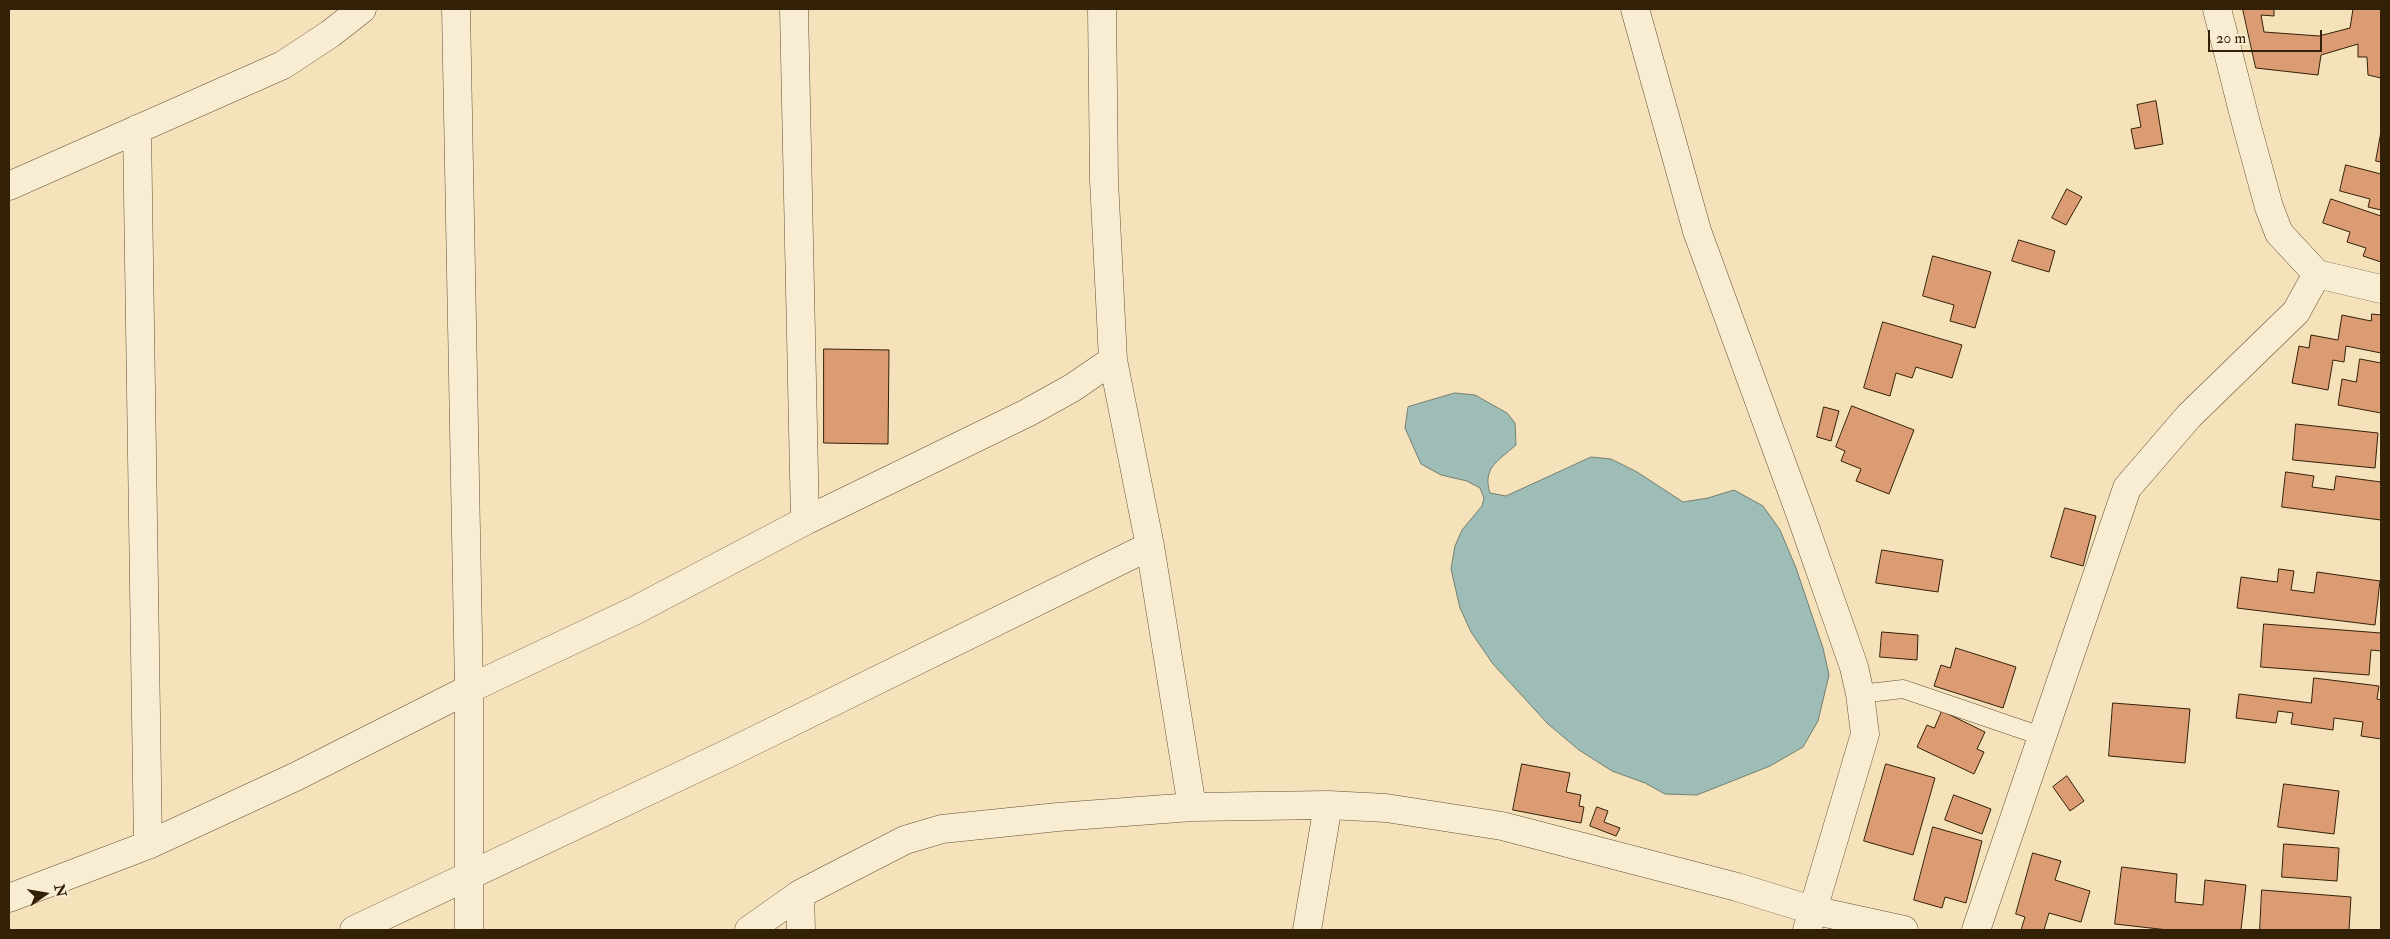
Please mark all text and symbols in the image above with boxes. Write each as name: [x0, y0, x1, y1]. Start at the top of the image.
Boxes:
scale bar: [2210, 20, 2324, 52]
text: 20 m: [2216, 29, 2246, 48]
north arrow: [20, 869, 70, 919]
text: N: [50, 882, 70, 899]

